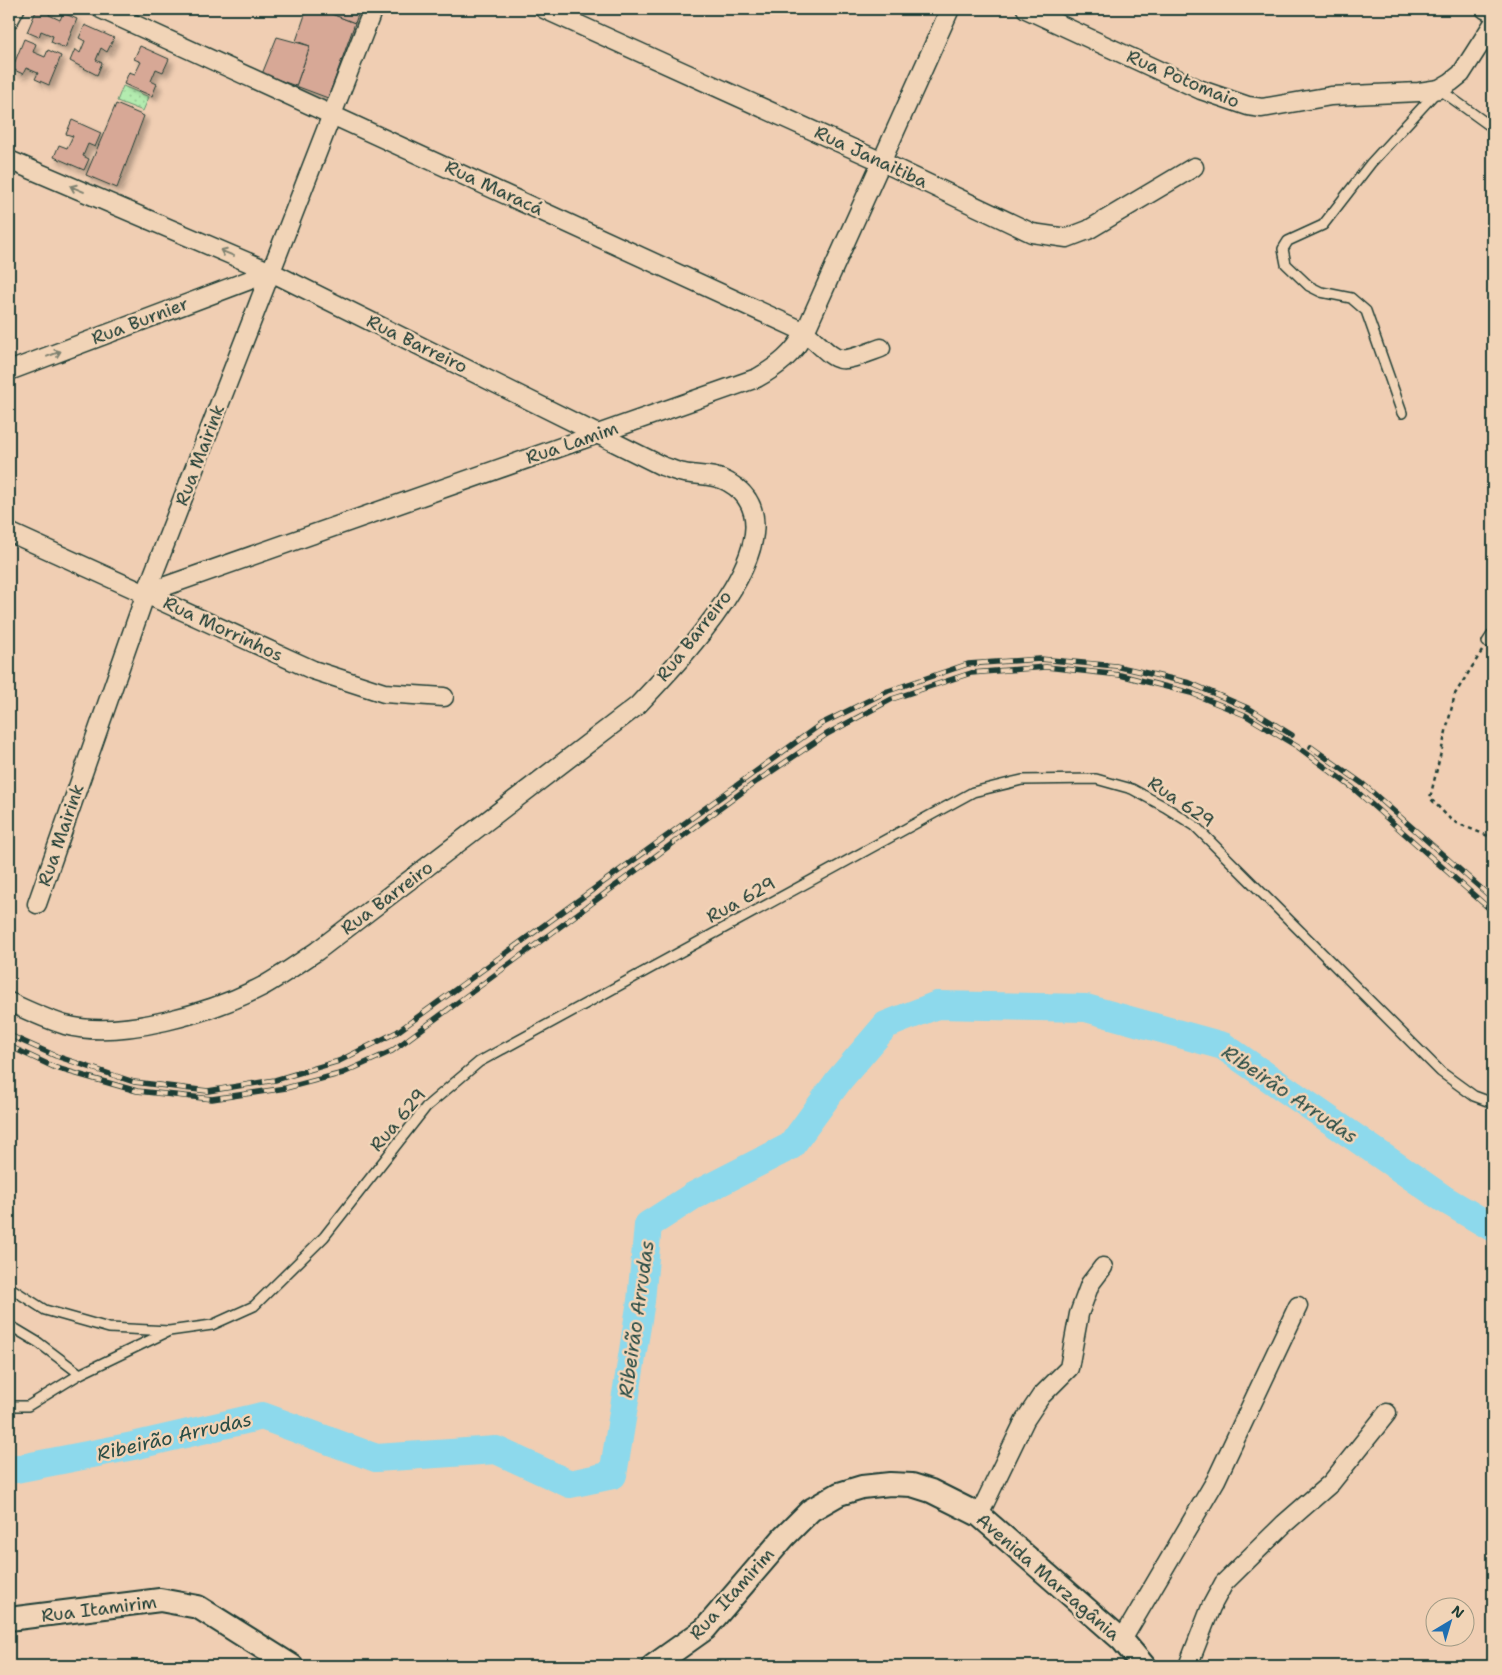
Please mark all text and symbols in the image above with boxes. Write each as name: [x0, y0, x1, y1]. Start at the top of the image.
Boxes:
street label: Rua Potomaio: [1123, 44, 1243, 114]
street label: Rua Janaitiba: [810, 120, 932, 194]
street label: Rua Maracá: [441, 155, 547, 221]
one-way arrow: [70, 184, 85, 193]
one-way arrow: [220, 247, 235, 257]
street label: Rua Burnier: [88, 291, 192, 351]
street label: Rua Barreiro: [363, 309, 471, 379]
one-way arrow: [46, 349, 62, 358]
street label: Rua Mairink: [170, 401, 230, 509]
street label: Rua Lamim: [523, 416, 621, 470]
street label: Rua Barreiro: [651, 585, 737, 687]
street label: Rua Morrinhos: [159, 591, 287, 667]
street label: Rua 629: [1143, 771, 1219, 833]
street label: Rua Mairink: [32, 781, 90, 889]
street label: Rua Barreiro: [336, 855, 438, 941]
street label: Rua 629: [702, 871, 780, 929]
water label: Ribeirão Arrudas: [1217, 1040, 1362, 1149]
street label: Rua 629: [365, 1083, 431, 1157]
water label: Ribeirão Arrudas: [613, 1239, 660, 1399]
water label: Ribeirão Arrudas: [94, 1406, 254, 1466]
street label: Avenida Marzagânia: [971, 1508, 1125, 1646]
street label: Rua Itamirim: [684, 1543, 780, 1645]
street label: Rua Itamirim: [40, 1590, 158, 1628]
north arrow: [1424, 1598, 1474, 1648]
text: N: [1448, 1601, 1468, 1622]

